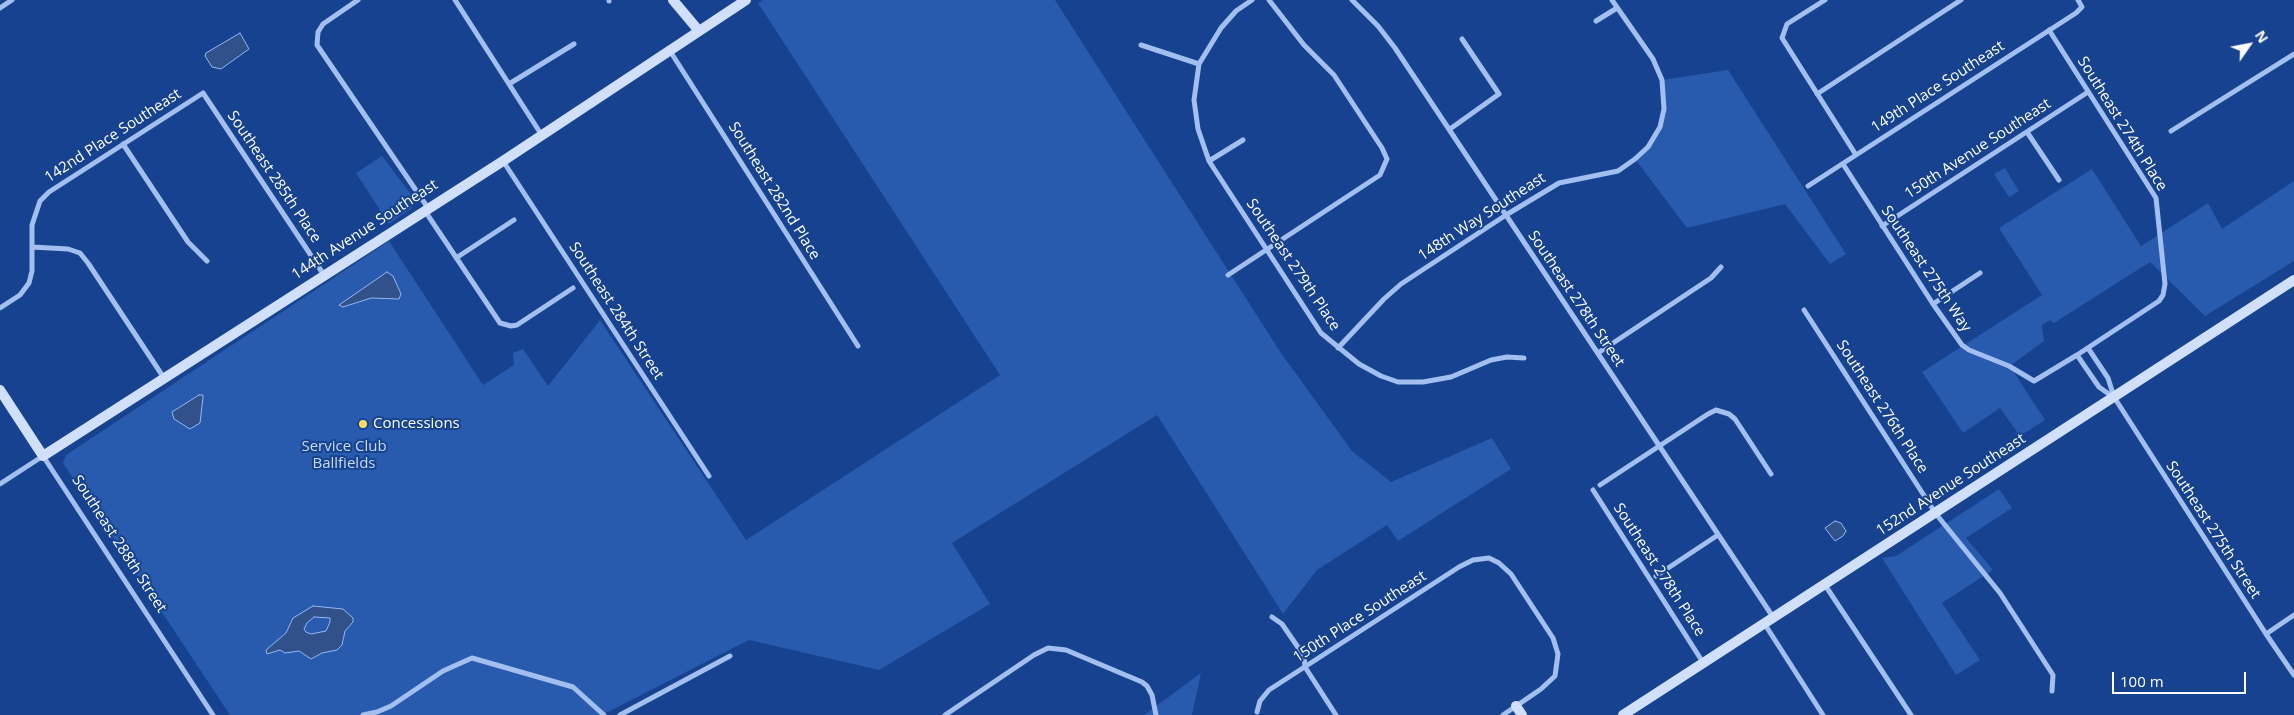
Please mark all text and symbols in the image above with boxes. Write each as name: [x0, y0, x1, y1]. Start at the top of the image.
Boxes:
north arrow: [2224, 20, 2274, 70]
text: N: [2251, 27, 2273, 47]
street label: 149th Place Southeast: [1868, 37, 2008, 137]
street label: Southeast 274th Place: [2073, 53, 2171, 195]
street label: 142nd Place Southeast: [41, 85, 185, 187]
street label: 150th Avenue Southeast: [1902, 95, 2054, 203]
street label: Southeast 285th Place: [223, 108, 325, 246]
street label: Southeast 282nd Place: [724, 119, 824, 263]
street label: 148th Way Southeast: [1415, 169, 1549, 265]
street label: 144th Avenue Southeast: [289, 176, 441, 284]
street label: Southeast 279th Place: [1242, 196, 1344, 334]
street label: Southeast 275th Way: [1877, 203, 1975, 335]
street label: Southeast 278th Street: [1524, 228, 1628, 370]
street label: Southeast 284th Street: [565, 239, 667, 383]
street label: Southeast 276th Place: [1832, 337, 1932, 477]
place label: Concessions: [373, 415, 460, 433]
marker: Concessions: [357, 418, 369, 430]
street label: 152nd Avenue Southeast: [1873, 430, 2029, 540]
park label: Service Club Ballfields: [301, 438, 387, 473]
street label: Southeast 275th Street: [2162, 458, 2264, 602]
street label: Southeast 288th Street: [68, 472, 170, 616]
street label: Southeast 278th Place: [1609, 500, 1709, 640]
street label: 150th Place Southeast: [1290, 567, 1430, 667]
scale bar: [2114, 662, 2248, 694]
text: 100 m: [2120, 671, 2164, 691]

